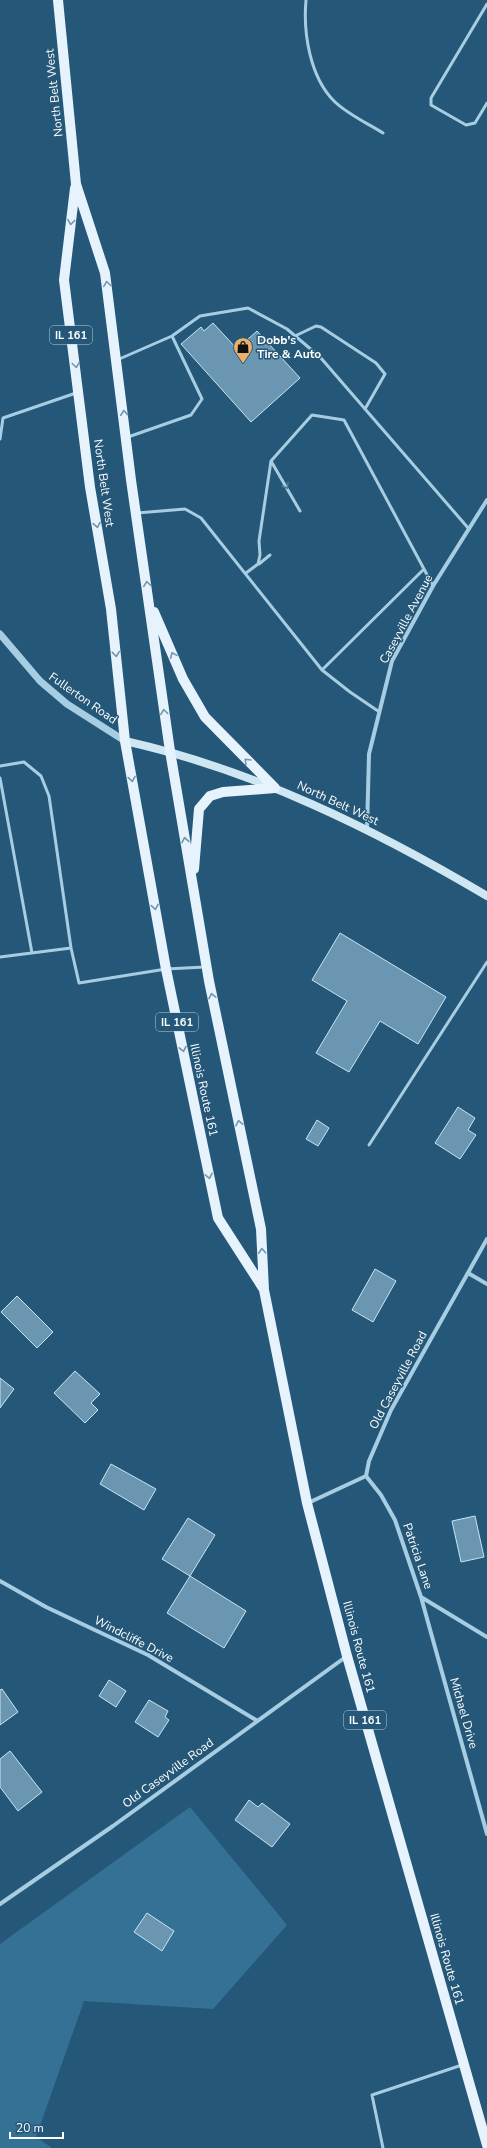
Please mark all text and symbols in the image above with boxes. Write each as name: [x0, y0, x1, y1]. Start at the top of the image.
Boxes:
street label: North Belt West: [41, 47, 67, 138]
one-way arrow: [67, 219, 76, 225]
one-way arrow: [103, 281, 112, 287]
road number: IL 161: [50, 326, 92, 344]
place label: Dobb's Tire & Auto: [257, 332, 321, 362]
shop icon: Dobb's Tire & Auto: [232, 336, 254, 364]
one-way arrow: [71, 362, 80, 368]
one-way arrow: [120, 410, 129, 416]
street label: North Belt West: [90, 438, 118, 529]
one-way arrow: [281, 482, 288, 489]
one-way arrow: [92, 522, 100, 528]
street label: Caseyville Avenue: [376, 572, 436, 666]
one-way arrow: [143, 580, 152, 587]
one-way arrow: [111, 651, 120, 657]
one-way arrow: [170, 652, 178, 660]
street label: Fullerton Road: [46, 669, 120, 727]
one-way arrow: [160, 709, 169, 715]
one-way arrow: [244, 758, 252, 766]
one-way arrow: [128, 776, 136, 783]
street label: North Belt West: [295, 777, 382, 829]
one-way arrow: [181, 837, 190, 843]
one-way arrow: [150, 904, 159, 910]
one-way arrow: [209, 992, 217, 999]
road number: IL 161: [156, 1013, 198, 1031]
street label: Illinois Route 161: [186, 1042, 222, 1138]
one-way arrow: [178, 1046, 186, 1052]
one-way arrow: [235, 1120, 243, 1126]
one-way arrow: [205, 1173, 213, 1179]
one-way arrow: [258, 1248, 266, 1254]
street label: Old Caseyville Road: [365, 1328, 431, 1432]
street label: Patricia Lane: [399, 1521, 437, 1591]
street label: Illinois Route 161: [339, 1599, 379, 1695]
street label: Windcliffe Drive: [91, 1612, 177, 1666]
street label: Michael Drive: [446, 1676, 482, 1750]
road number: IL 161: [344, 1711, 386, 1729]
street label: Old Caseyville Road: [119, 1735, 217, 1811]
street label: Illinois Route 161: [426, 1911, 468, 2007]
scale bar: [10, 2114, 63, 2140]
text: 20 m: [16, 2120, 44, 2136]

